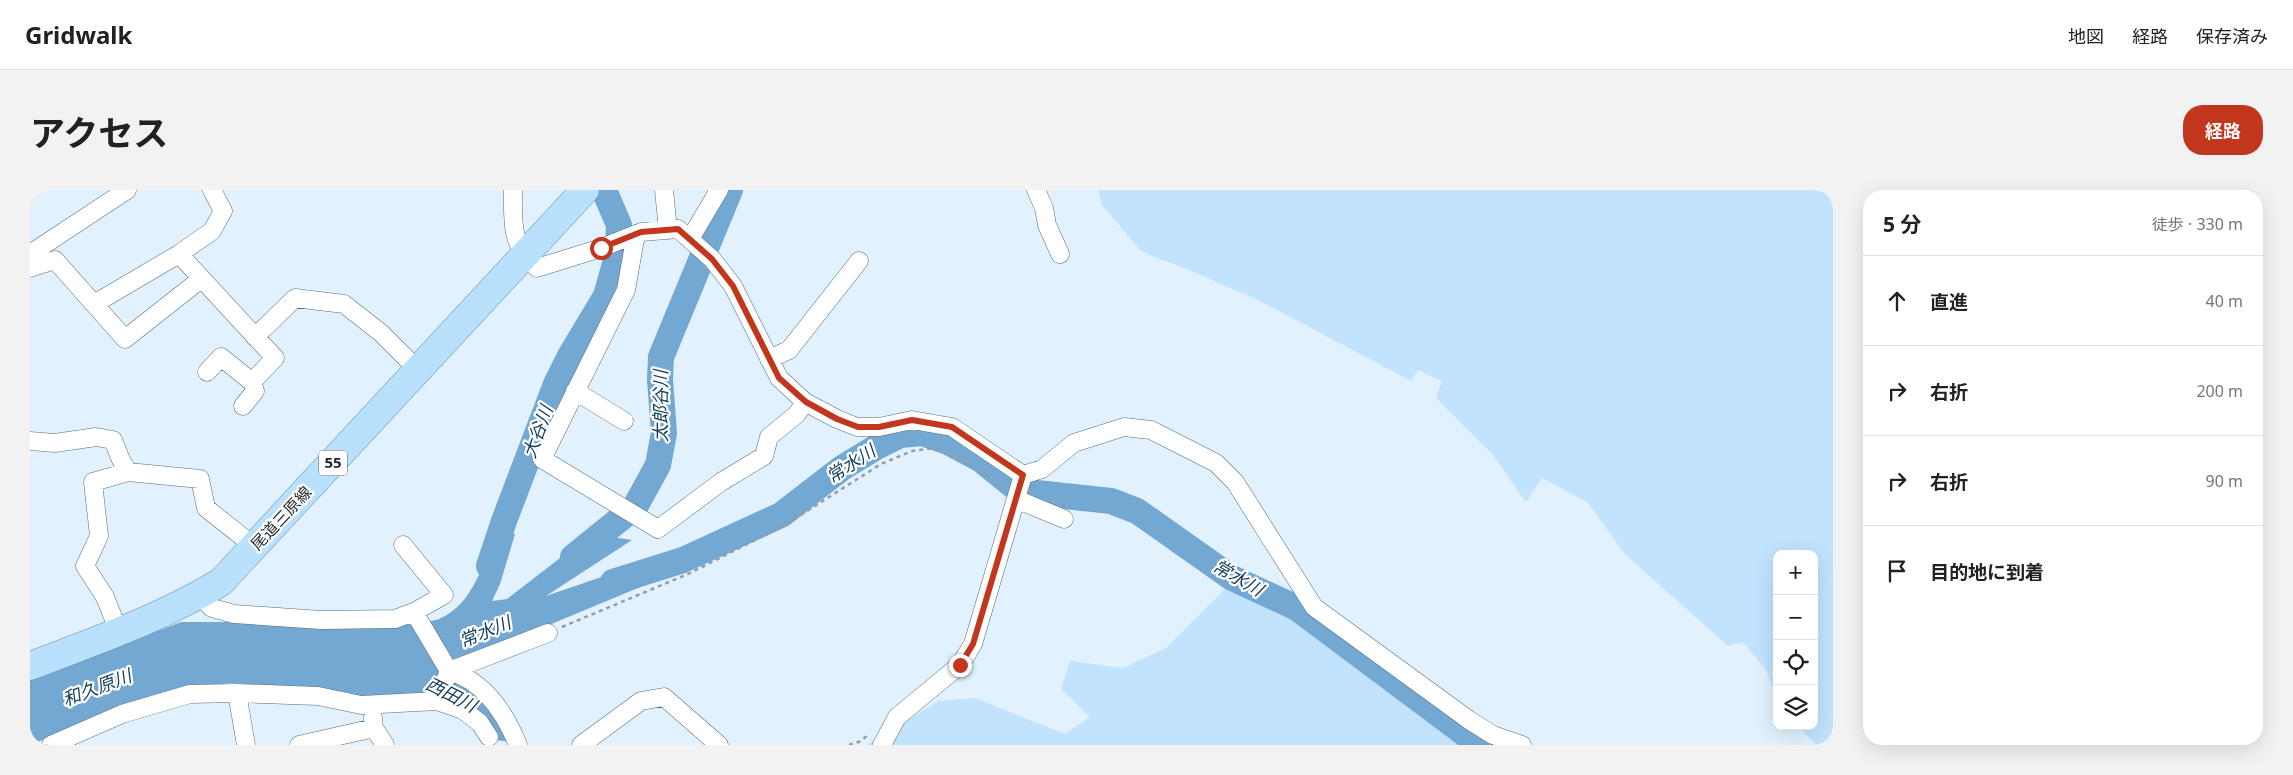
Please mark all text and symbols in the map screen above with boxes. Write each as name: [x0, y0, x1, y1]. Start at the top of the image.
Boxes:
text: Gridwalk: [25, 18, 132, 51]
text: 地図: [2068, 24, 2104, 48]
text: 経路: [2132, 24, 2168, 48]
text: 保存済み: [2196, 24, 2268, 48]
button: 経路: [2183, 105, 2263, 155]
text: アクセス: [30, 109, 168, 156]
text: 5 分: [1883, 210, 1921, 238]
text: 徒歩 · 330 m: [2152, 213, 2243, 235]
route start: [590, 237, 613, 260]
icon: ahead: [1883, 287, 1911, 315]
text: 直進: [1930, 289, 1968, 315]
text: 40 m: [2206, 290, 2243, 312]
water label: 太郎谷川: [648, 368, 672, 442]
icon: right: [1883, 377, 1911, 405]
text: 右折: [1930, 379, 1968, 405]
text: 200 m: [2196, 380, 2243, 402]
water label: 大谷川: [517, 400, 558, 461]
water label: 常水川: [821, 437, 881, 488]
road number: 55: [319, 450, 347, 476]
icon: right: [1883, 467, 1911, 495]
text: 右折: [1930, 469, 1968, 495]
text: 90 m: [2206, 470, 2243, 492]
street label: 尾道三原線: [246, 481, 316, 555]
map controls: [1773, 550, 1818, 730]
button: +: [1773, 550, 1818, 595]
water label: 常水川: [1209, 553, 1270, 602]
icon: arrive: [1883, 557, 1911, 585]
text: 目的地に到着: [1930, 559, 2044, 585]
button: −: [1773, 595, 1818, 640]
water label: 常水川: [455, 609, 516, 652]
button: locate: [1773, 640, 1818, 685]
route end: [949, 654, 972, 677]
water label: 和久原川: [59, 662, 136, 711]
water label: 西田川: [422, 671, 483, 718]
button: layers: [1773, 685, 1818, 730]

